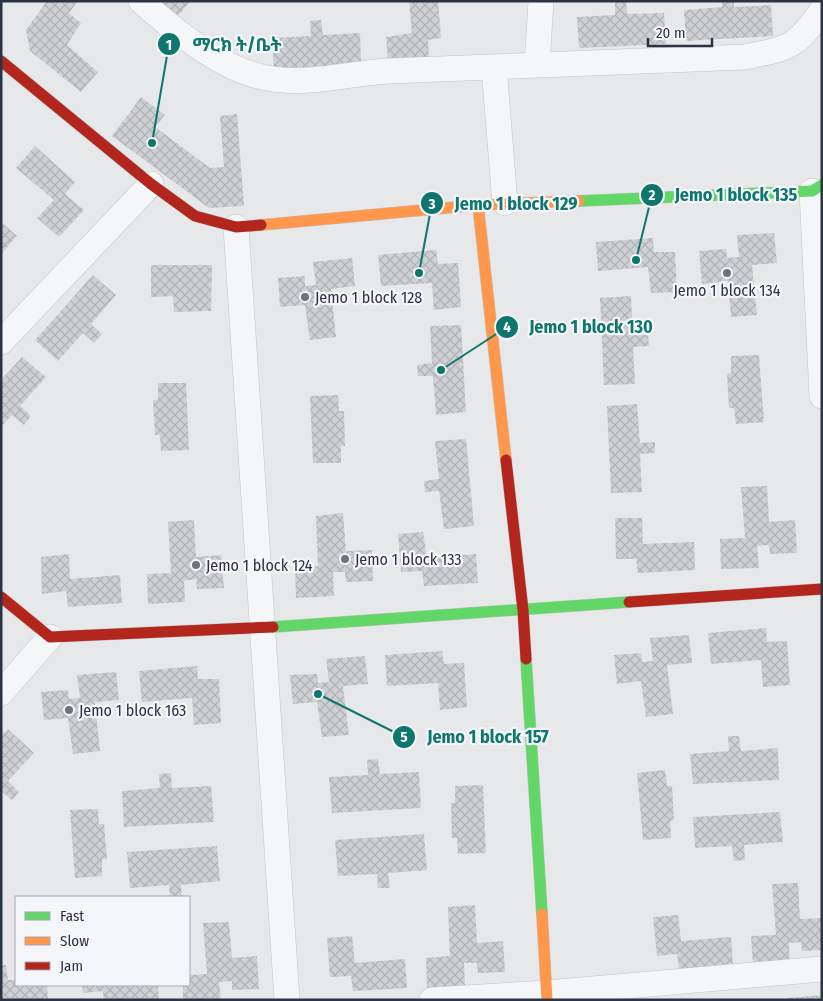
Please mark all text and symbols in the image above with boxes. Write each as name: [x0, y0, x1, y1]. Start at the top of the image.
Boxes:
scale bar: [648, 15, 712, 47]
text: 20 m: [656, 24, 686, 42]
callout: ማርክ ት/ቤት: [157, 28, 291, 61]
text: ማርክ ት/ቤት: [192, 34, 282, 56]
text: 1: [166, 36, 172, 54]
callout: Jemo 1 block 135: [640, 178, 807, 211]
text: Jemo 1 block 135: [674, 184, 798, 206]
text: 2: [648, 186, 656, 204]
callout: Jemo 1 block 129: [420, 187, 587, 220]
text: Jemo 1 block 129: [454, 193, 577, 215]
text: 3: [427, 195, 436, 213]
marker: Jemo 1 block 134: [721, 267, 733, 279]
place label: Jemo 1 block 134: [673, 281, 781, 300]
place label: Jemo 1 block 128: [315, 288, 422, 307]
marker: Jemo 1 block 128: [299, 291, 311, 303]
callout: Jemo 1 block 130: [494, 310, 663, 343]
text: Jemo 1 block 130: [528, 316, 653, 338]
text: 4: [503, 318, 511, 336]
place label: Jemo 1 block 133: [355, 550, 462, 569]
marker: Jemo 1 block 133: [339, 553, 351, 565]
place label: Jemo 1 block 124: [206, 556, 313, 575]
marker: Jemo 1 block 124: [190, 559, 202, 571]
place label: Jemo 1 block 163: [79, 701, 186, 720]
marker: Jemo 1 block 163: [63, 704, 75, 716]
callout: Jemo 1 block 157: [392, 721, 558, 754]
text: Jemo 1 block 157: [426, 726, 549, 748]
text: 5: [400, 728, 408, 746]
legend: [15, 896, 190, 986]
text: Fast: [60, 907, 84, 925]
text: Slow: [60, 932, 89, 950]
text: Jam: [60, 957, 83, 975]

